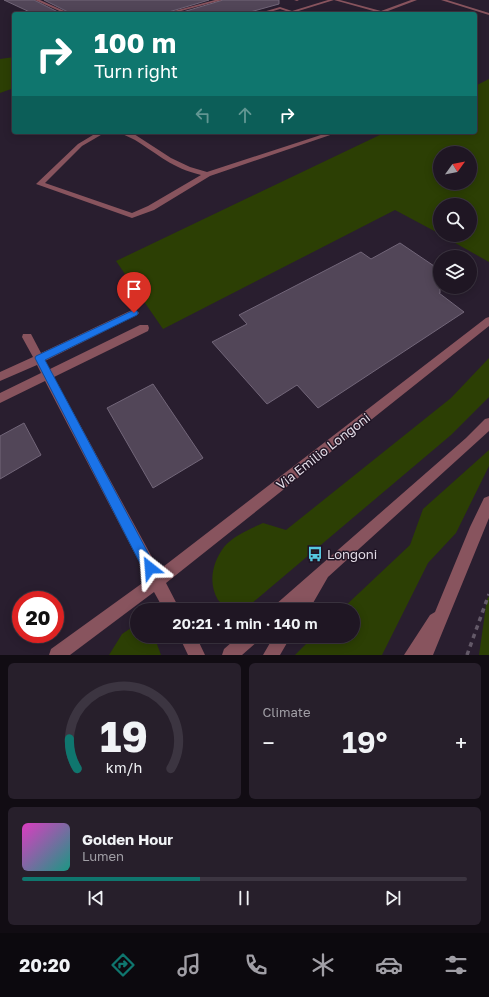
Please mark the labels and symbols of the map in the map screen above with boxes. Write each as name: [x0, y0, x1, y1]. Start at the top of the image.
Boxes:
north arrow: [433, 146, 477, 190]
pin: [117, 272, 151, 313]
street label: Via Emilio Longoni: [273, 409, 373, 493]
bus stop icon: Longoni: [306, 545, 324, 563]
place label: Longoni: [327, 546, 377, 562]
position arrow: [129, 547, 171, 589]
speed limit sign: 20: [12, 591, 64, 643]

